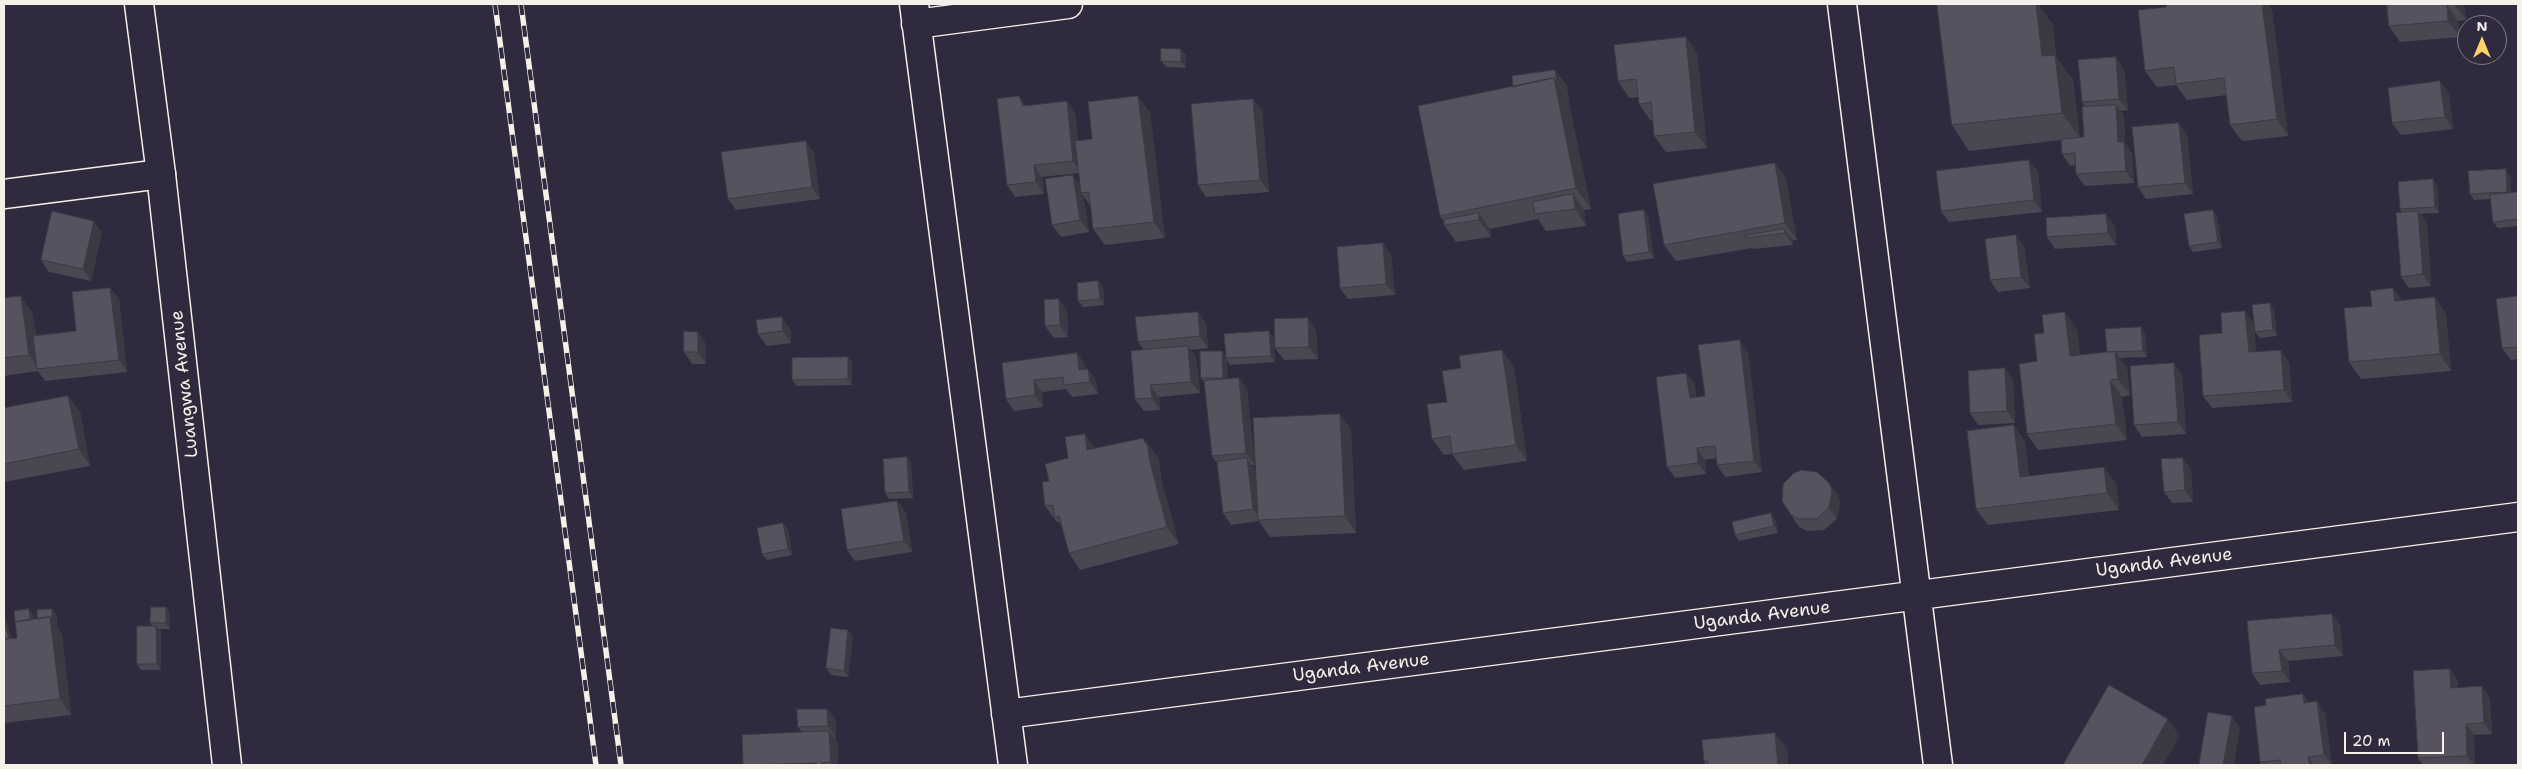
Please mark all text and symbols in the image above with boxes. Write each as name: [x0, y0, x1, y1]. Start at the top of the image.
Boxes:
north arrow: [2457, 15, 2507, 65]
text: N: [2476, 17, 2488, 35]
street label: Luangwa Avenue: [167, 309, 203, 459]
street label: Uganda Avenue: [2095, 544, 2233, 582]
street label: Uganda Avenue: [1693, 597, 1831, 635]
street label: Uganda Avenue: [1292, 649, 1430, 687]
scale bar: [2347, 722, 2447, 754]
text: 20 m: [2352, 731, 2391, 751]

